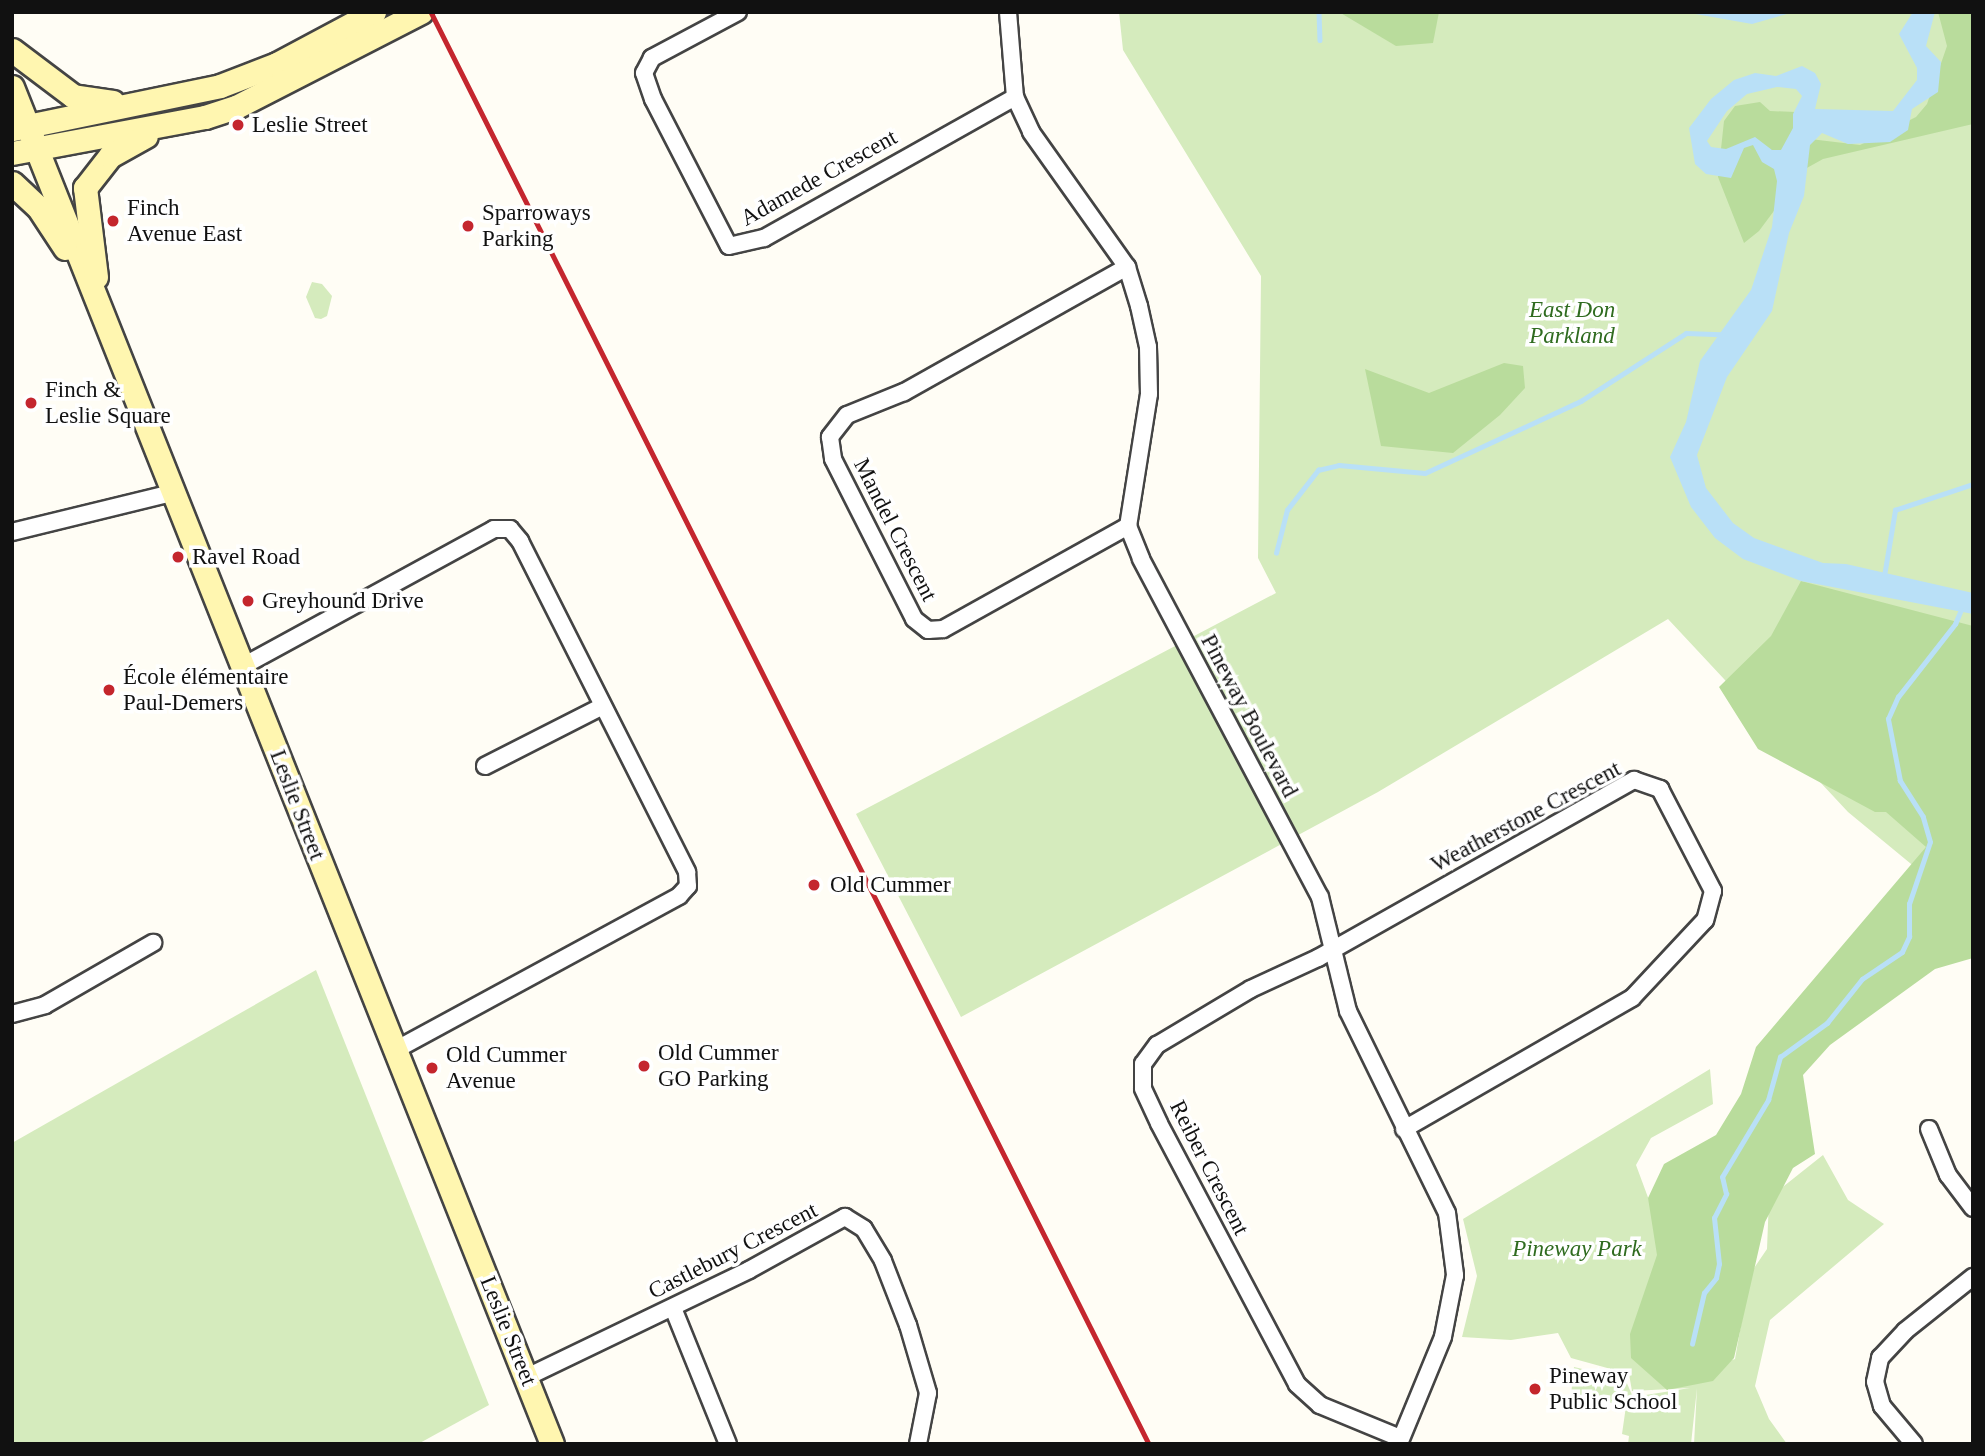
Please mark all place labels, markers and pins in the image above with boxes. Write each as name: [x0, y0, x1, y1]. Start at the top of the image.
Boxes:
place label: Leslie Street: [252, 111, 368, 139]
marker: Leslie Street: [230, 117, 246, 133]
place label: Finch Avenue East: [127, 194, 242, 248]
place label: Sparroways Parking: [482, 199, 591, 253]
marker: Finch Avenue East: [105, 213, 121, 229]
marker: Sparroways Parking: [460, 218, 476, 234]
place label: Finch & Leslie Square: [45, 376, 171, 430]
marker: Finch & Leslie Square: [23, 395, 39, 411]
place label: Ravel Road: [192, 543, 300, 571]
marker: Ravel Road: [170, 549, 186, 565]
place label: Greyhound Drive: [262, 587, 424, 615]
marker: Greyhound Drive: [240, 593, 256, 609]
place label: École élémentaire Paul-Demers: [123, 663, 288, 717]
marker: École élémentaire Paul-Demers: [101, 682, 117, 698]
place label: Old Cummer: [830, 871, 951, 899]
marker: Old Cummer: [804, 875, 824, 895]
place label: Old Cummer GO Parking: [658, 1039, 779, 1093]
place label: Old Cummer Avenue: [446, 1041, 567, 1095]
marker: Old Cummer GO Parking: [636, 1058, 652, 1074]
marker: Old Cummer Avenue: [424, 1060, 440, 1076]
place label: Pineway Public School: [1549, 1362, 1677, 1416]
marker: Pineway Public School: [1527, 1381, 1543, 1397]

